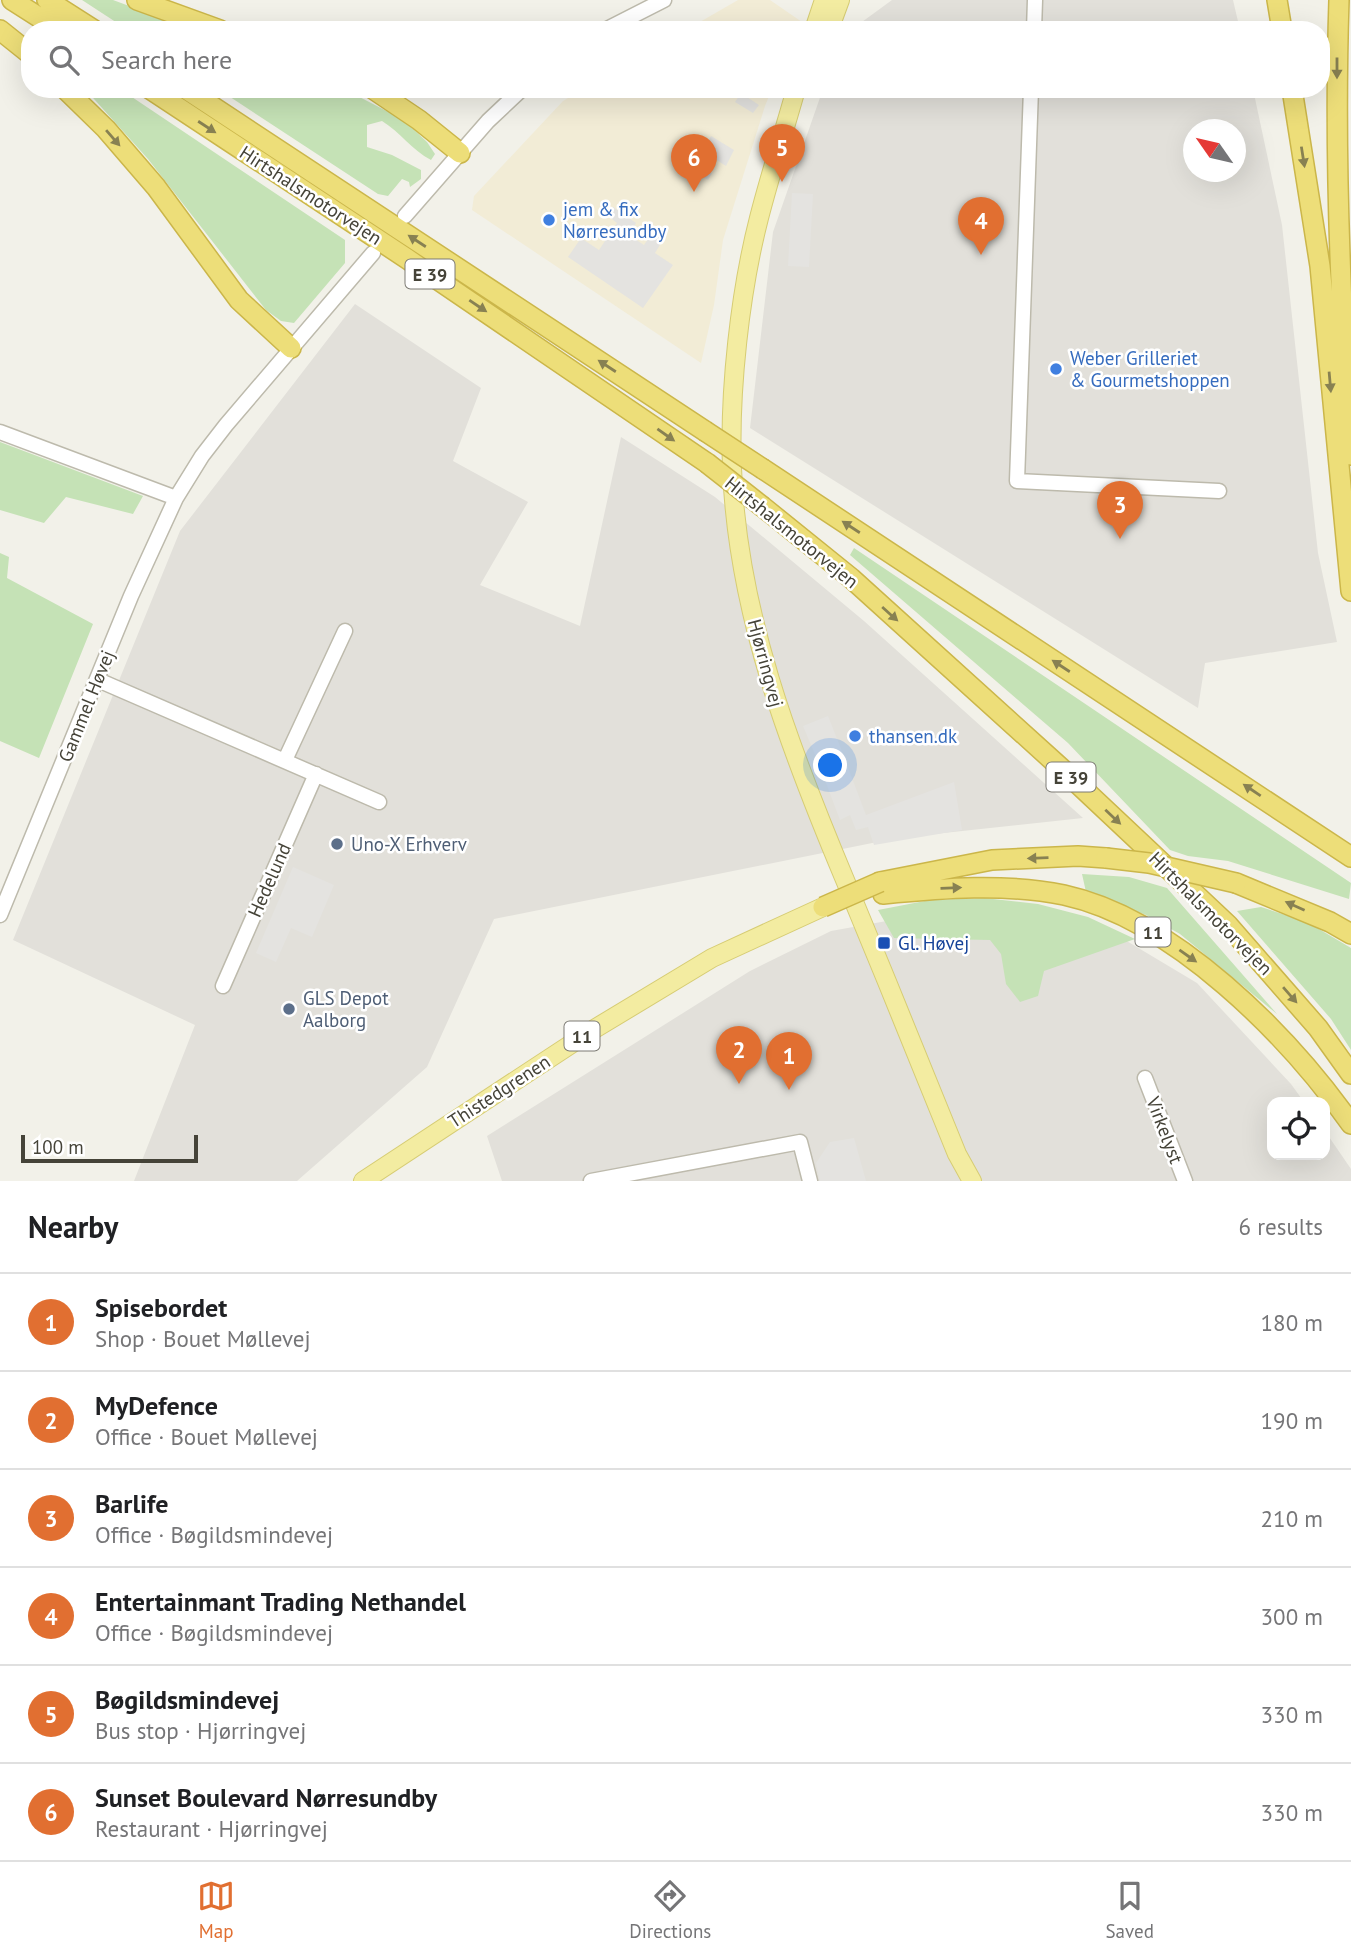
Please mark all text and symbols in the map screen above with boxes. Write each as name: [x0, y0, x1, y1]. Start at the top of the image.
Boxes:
search box: [21, 21, 1330, 98]
icon: search: [45, 41, 83, 79]
text: Search here: [101, 43, 232, 76]
one-way arrow: [1331, 57, 1343, 79]
north arrow: [1183, 119, 1246, 182]
one-way arrow: [197, 120, 216, 133]
pin: 5: [759, 124, 805, 182]
one-way arrow: [105, 129, 121, 147]
pin: 6: [671, 134, 717, 192]
street label: Hirtshalsmotorvejen: [235, 140, 387, 250]
one-way arrow: [1298, 146, 1309, 168]
place label: jem & fix Nørresundby: [563, 197, 666, 243]
pin: 4: [958, 197, 1004, 255]
marker: jem & fix Nørresundby: [541, 212, 557, 228]
one-way arrow: [408, 235, 427, 248]
road number: E 39: [406, 260, 454, 288]
one-way arrow: [468, 300, 488, 313]
place label: Weber Grilleriet & Gourmetshoppen: [1070, 346, 1230, 392]
one-way arrow: [598, 359, 616, 373]
marker: Weber Grilleriet & Gourmetshoppen: [1048, 361, 1064, 377]
one-way arrow: [1325, 372, 1336, 394]
one-way arrow: [657, 428, 675, 442]
street label: Hirtshalsmotorvejen: [720, 471, 864, 593]
pin: 3: [1097, 481, 1143, 539]
one-way arrow: [842, 520, 860, 534]
one-way arrow: [881, 606, 899, 622]
street label: Hjørringvej: [743, 616, 789, 710]
street label: Gammel Høvej: [53, 647, 119, 765]
one-way arrow: [1052, 659, 1071, 672]
place label: thansen.dk: [869, 724, 957, 748]
marker: thansen.dk: [847, 728, 863, 744]
your location: [813, 748, 847, 782]
road number: E 39: [1046, 762, 1096, 792]
one-way arrow: [1243, 783, 1261, 797]
one-way arrow: [1104, 808, 1121, 824]
place label: Uno-X Erhverv: [351, 832, 467, 856]
marker: Uno-X Erhverv: [329, 836, 345, 852]
street label: Hedelund: [242, 839, 296, 921]
street label: Hirtshalsmotorvejen: [1144, 846, 1278, 980]
one-way arrow: [1027, 853, 1049, 864]
one-way arrow: [941, 883, 963, 894]
one-way arrow: [1284, 900, 1305, 911]
road number: 11: [1136, 917, 1170, 946]
place label: Gl. Høvej: [898, 931, 969, 955]
marker: Gl. Høvej: [876, 935, 892, 951]
one-way arrow: [1179, 949, 1197, 963]
place label: GLS Depot Aalborg: [303, 986, 389, 1032]
one-way arrow: [1282, 987, 1297, 1004]
marker: GLS Depot Aalborg: [281, 1001, 297, 1017]
road number: 11: [564, 1021, 600, 1050]
pin: 2: [716, 1026, 762, 1084]
pin: 1: [766, 1032, 812, 1090]
street label: Thistedgrenen: [443, 1049, 555, 1133]
street label: Virkelyst: [1141, 1092, 1189, 1167]
map controls: [1267, 1097, 1330, 1160]
button: locate: [1267, 1097, 1330, 1160]
scale bar: [21, 1132, 198, 1164]
text: 100 m: [32, 1135, 84, 1159]
text: Nearby: [28, 1207, 118, 1246]
text: 6 results: [1239, 1212, 1323, 1241]
text: Spisebordet: [95, 1291, 227, 1324]
text: 1: [44, 1308, 58, 1337]
text: 180 m: [1261, 1308, 1323, 1337]
text: Shop · Bouet Møllevej: [95, 1324, 311, 1353]
text: MyDefence: [95, 1389, 218, 1422]
text: 2: [44, 1406, 58, 1435]
text: 190 m: [1261, 1406, 1323, 1435]
text: Office · Bouet Møllevej: [95, 1422, 318, 1451]
text: Barlife: [95, 1487, 168, 1520]
text: 3: [44, 1504, 58, 1533]
text: 210 m: [1261, 1504, 1323, 1533]
text: Office · Bøgildsmindevej: [95, 1520, 333, 1549]
text: Entertainmant Trading Nethandel: [95, 1585, 466, 1618]
text: 4: [44, 1602, 58, 1631]
text: 300 m: [1261, 1602, 1323, 1631]
text: Office · Bøgildsmindevej: [95, 1618, 333, 1647]
text: Bøgildsmindevej: [95, 1683, 279, 1716]
text: 5: [44, 1700, 58, 1729]
text: 330 m: [1261, 1700, 1323, 1729]
text: Bus stop · Hjørringvej: [95, 1716, 306, 1745]
text: Sunset Boulevard Nørresundby: [95, 1781, 437, 1814]
text: 6: [44, 1798, 58, 1827]
text: 330 m: [1261, 1798, 1323, 1827]
text: Restaurant · Hjørringvej: [95, 1814, 328, 1843]
tab: Map: [197, 1877, 235, 1943]
tab: Directions: [629, 1877, 711, 1943]
tab: Saved: [1106, 1877, 1154, 1943]

